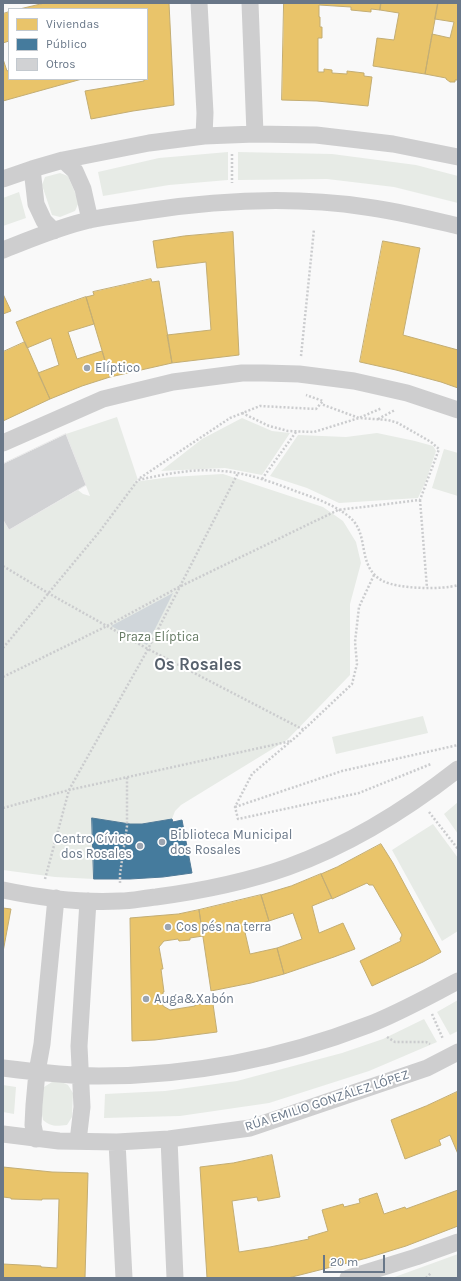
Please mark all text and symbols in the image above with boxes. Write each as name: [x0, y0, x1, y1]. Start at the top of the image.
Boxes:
legend: [8, 8, 148, 80]
text: Viviendas: [46, 17, 99, 31]
text: Público: [46, 37, 87, 51]
text: Otros: [46, 57, 75, 71]
place label: Elíptico: [95, 360, 140, 376]
marker: Elíptico: [82, 363, 92, 373]
park label: Praza Elíptica: [119, 629, 199, 645]
district label: Os Rosales: [154, 655, 242, 675]
place label: Biblioteca Municipal dos Rosales: [170, 827, 292, 858]
place label: Centro Cívico dos Rosales: [54, 831, 132, 862]
marker: Biblioteca Municipal dos Rosales: [157, 837, 167, 847]
marker: Centro Cívico dos Rosales: [135, 841, 145, 851]
place label: Cos pés na terra: [176, 919, 271, 935]
marker: Cos pés na terra: [163, 922, 173, 932]
place label: Auga&Xabón: [154, 991, 234, 1007]
marker: Auga&Xabón: [141, 994, 151, 1004]
street label: RÚA EMILIO GONZÁLEZ LÓPEZ: [243, 1067, 411, 1135]
scale bar: [325, 1247, 387, 1273]
text: 20 m: [330, 1255, 358, 1269]

